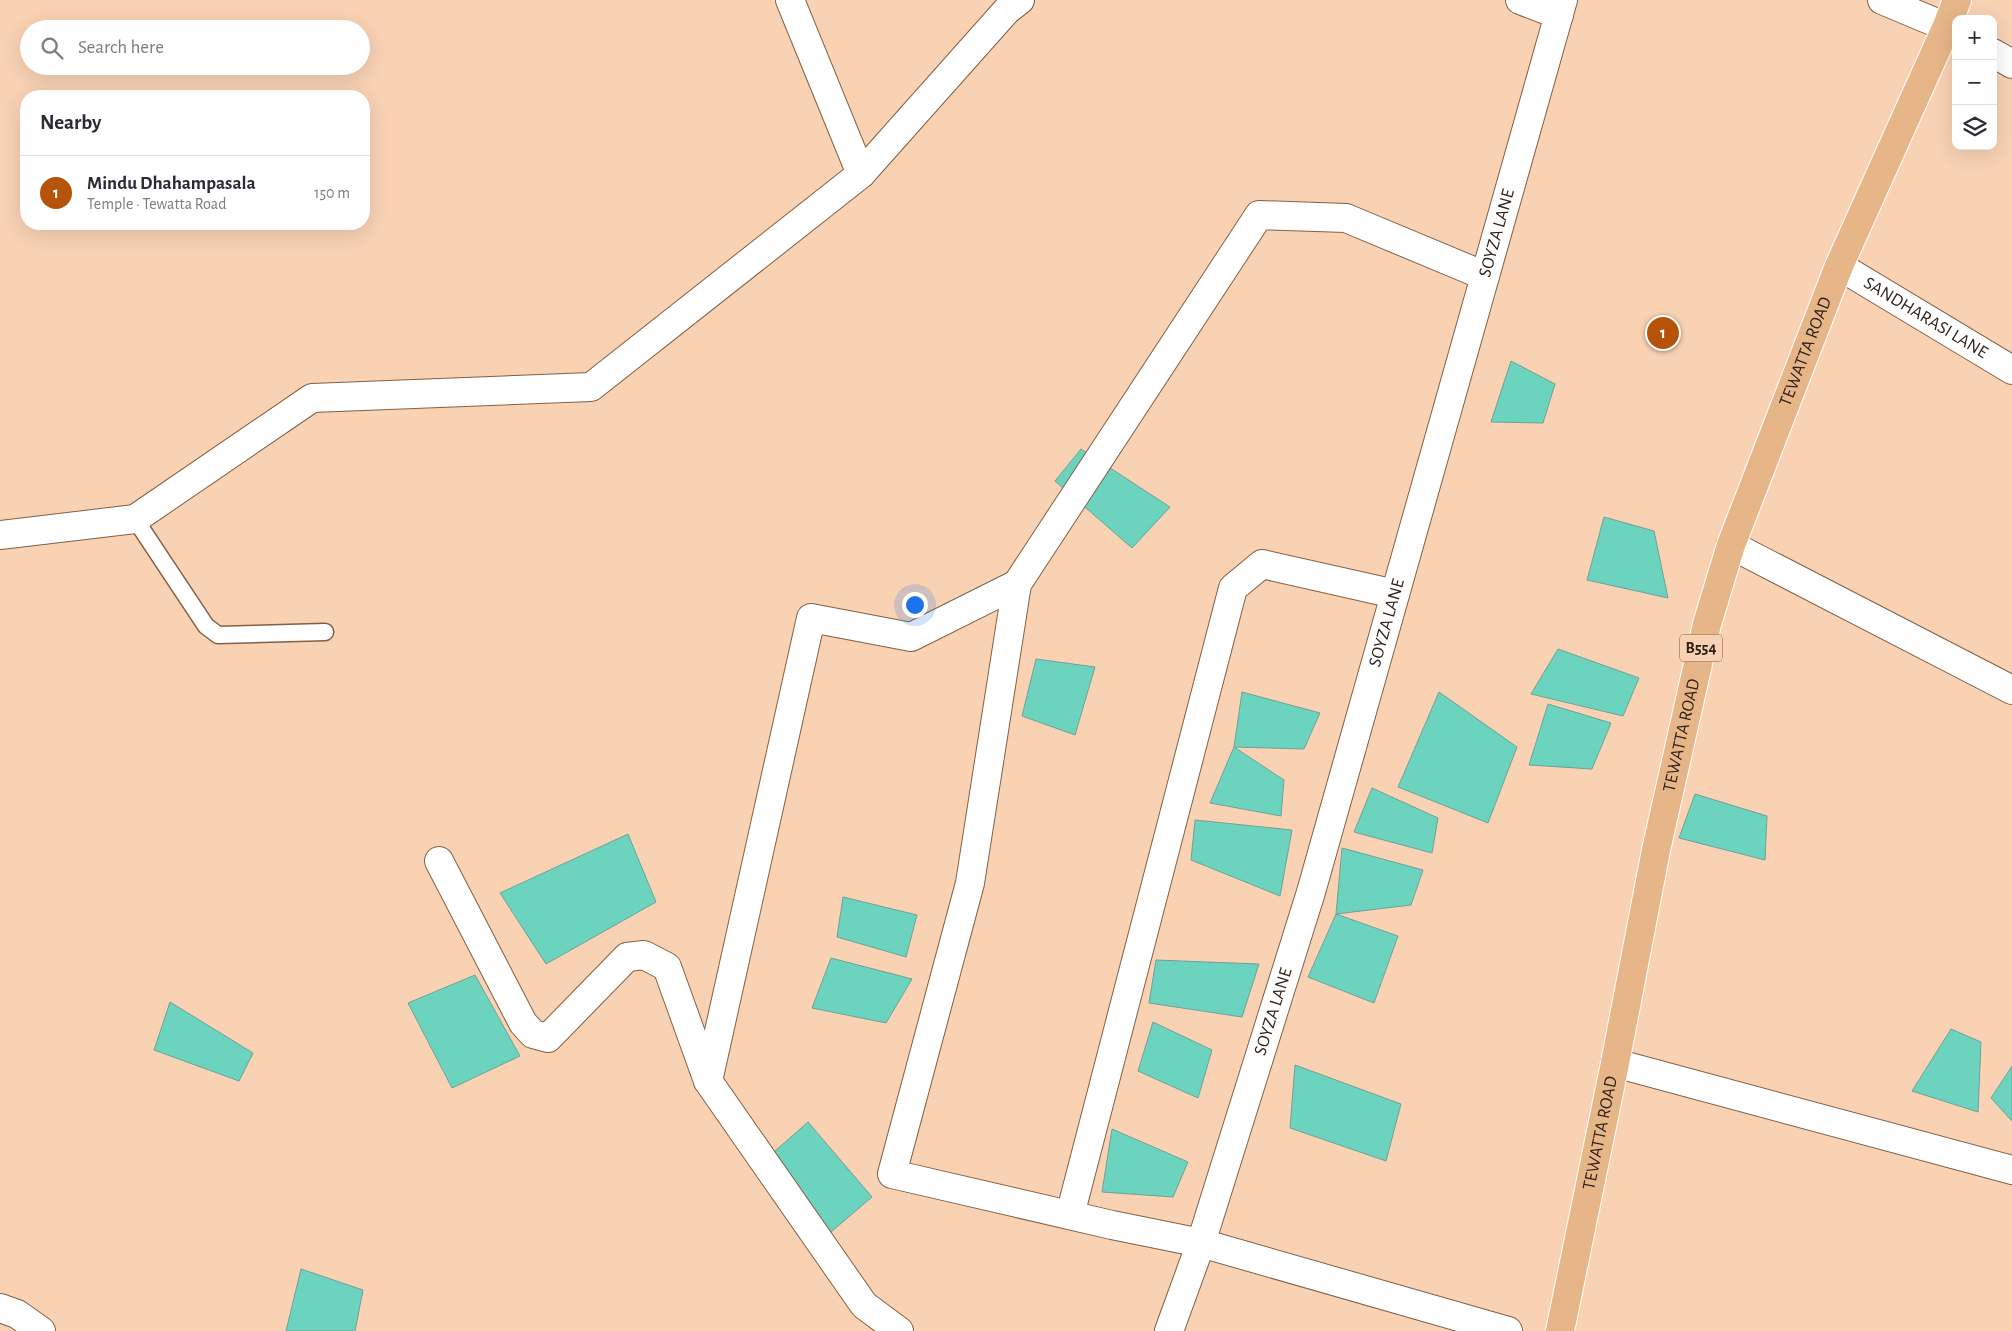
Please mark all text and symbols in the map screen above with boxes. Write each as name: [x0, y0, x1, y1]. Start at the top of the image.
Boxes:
map controls: [1952, 15, 1997, 150]
button: +: [1952, 15, 1997, 60]
search box: [20, 20, 370, 75]
icon: search: [38, 34, 66, 62]
text: Search here: [78, 38, 164, 57]
button: −: [1952, 60, 1997, 105]
button: layers: [1952, 105, 1997, 150]
text: Nearby: [40, 112, 101, 133]
text: Mindu Dhahampasala: [87, 174, 256, 193]
text: 1: [53, 185, 59, 201]
text: 150 m: [314, 185, 350, 201]
street label: SOYZA LANE: [1476, 187, 1518, 279]
text: Temple · Tewatta Road: [87, 196, 227, 212]
street label: SANDHARASI LANE: [1860, 274, 1991, 362]
street label: TEWATTA ROAD: [1777, 295, 1835, 409]
pin: 1: [1647, 314, 1679, 352]
street label: SOYZA LANE: [1366, 577, 1408, 669]
your location: [902, 592, 928, 618]
road number: B554: [1680, 634, 1722, 661]
street label: TEWATTA ROAD: [1660, 677, 1703, 794]
street label: SOYZA LANE: [1251, 965, 1296, 1058]
street label: TEWATTA ROAD: [1580, 1075, 1621, 1192]

